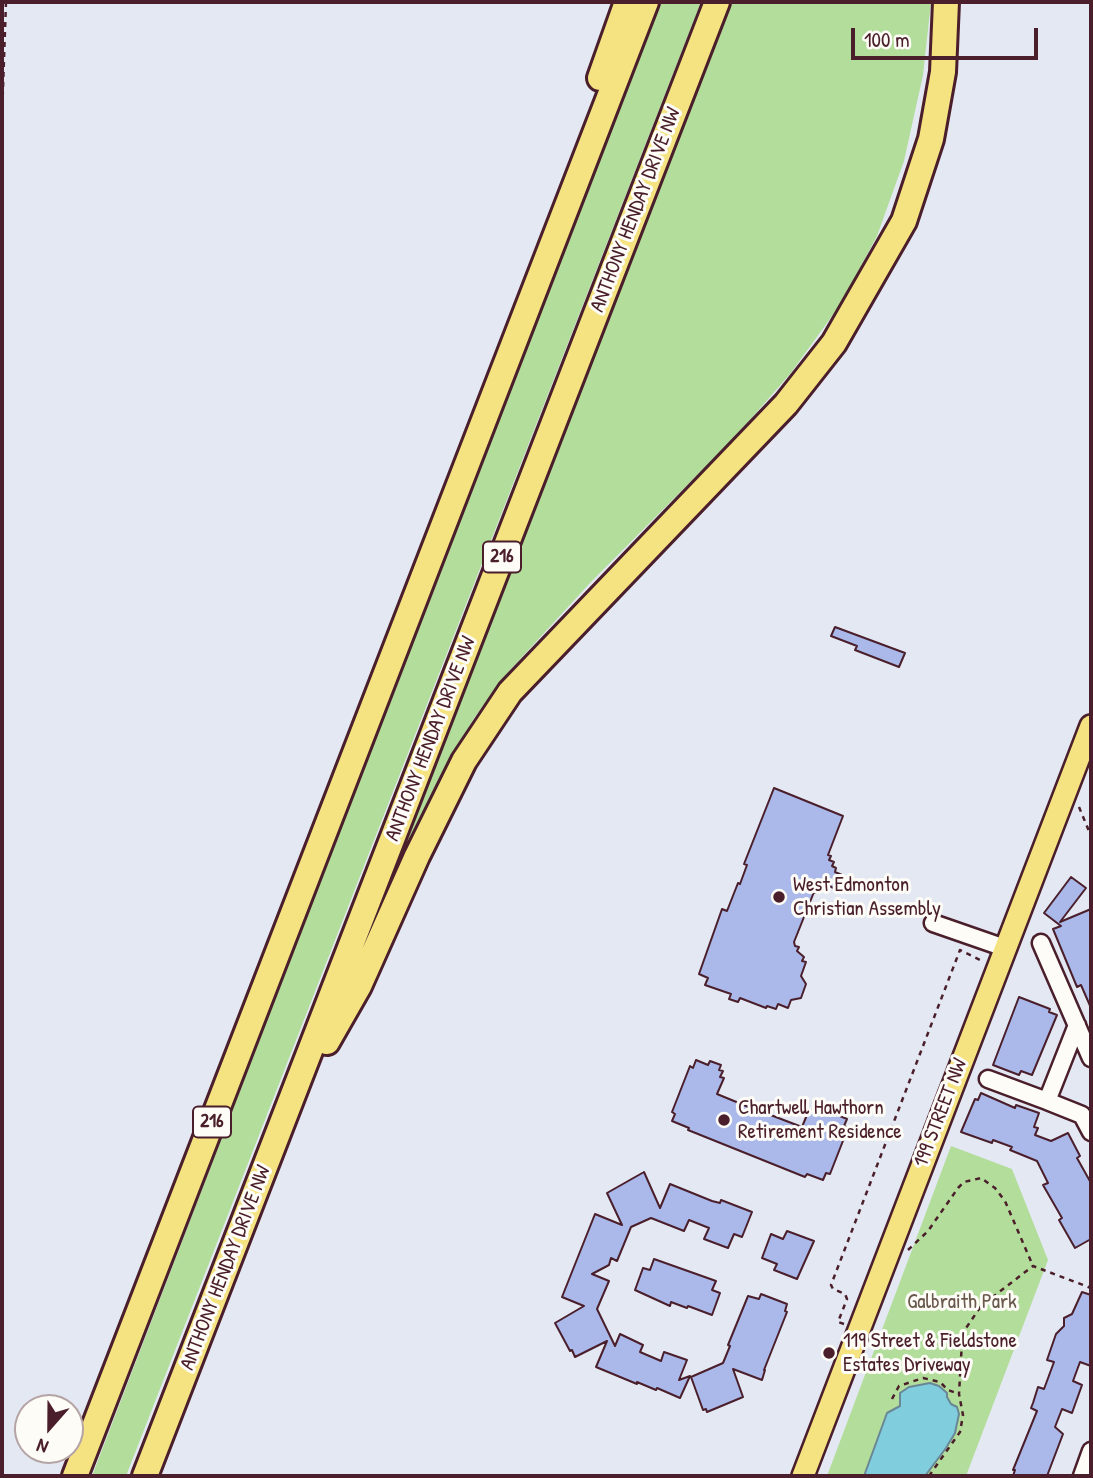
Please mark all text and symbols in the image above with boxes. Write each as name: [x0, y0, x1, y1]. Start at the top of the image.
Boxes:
scale bar: [855, 14, 1042, 58]
text: 100 m: [864, 25, 910, 54]
street label: ANTHONY HENDAY DRIVE NW: [585, 104, 687, 316]
road number: 216: [483, 542, 521, 572]
street label: ANTHONY HENDAY DRIVE NW: [380, 633, 482, 845]
place label: West Edmonton Christian Assembly: [793, 872, 941, 922]
marker: West Edmonton Christian Assembly: [771, 889, 787, 905]
street label: 199 STREET NW: [909, 1055, 973, 1171]
place label: Chartwell Hawthorn Retirement Residence: [738, 1095, 902, 1145]
road number: 216: [193, 1106, 231, 1138]
marker: Chartwell Hawthorn Retirement Residence: [716, 1112, 732, 1128]
street label: ANTHONY HENDAY DRIVE NW: [175, 1162, 277, 1374]
park label: Galbraith Park: [907, 1289, 1017, 1315]
place label: 119 Street & Fieldstone Estates Driveway: [843, 1328, 1017, 1378]
marker: 119 Street & Fieldstone Estates Driveway: [821, 1345, 837, 1361]
north arrow: [14, 1394, 84, 1464]
text: N: [33, 1433, 52, 1461]

